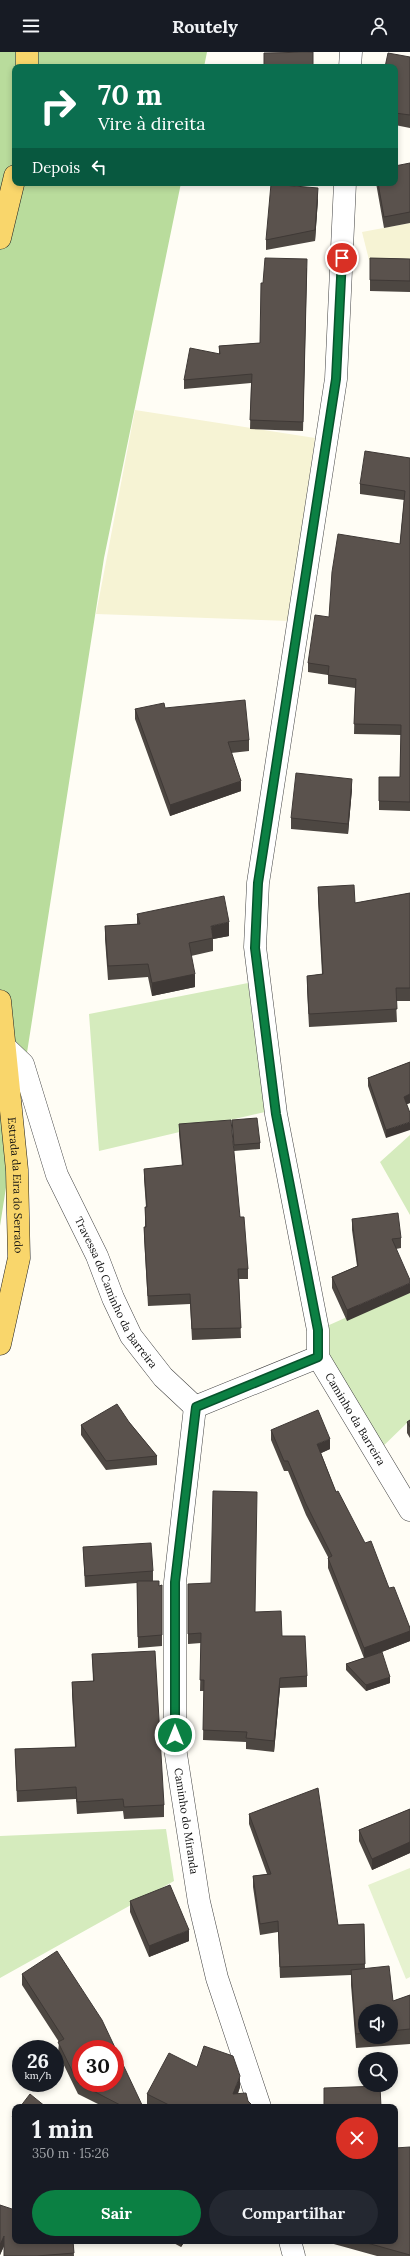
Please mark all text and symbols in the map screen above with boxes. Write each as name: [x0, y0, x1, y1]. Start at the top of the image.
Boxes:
icon: menu: [20, 15, 42, 37]
text: Routely: [172, 15, 238, 38]
icon: person: [368, 15, 390, 37]
text: 70 m: [98, 77, 162, 113]
icon: right: [32, 80, 84, 132]
text: Vire à direita: [98, 112, 206, 135]
icon: left: [88, 156, 110, 178]
text: Depois: [32, 158, 80, 177]
pin: [325, 241, 359, 275]
icon: arrive: [331, 247, 353, 269]
street label: Estrada da Eira do Serrado: [5, 1116, 26, 1254]
street label: Travessa do Caminho da Barreira: [72, 1214, 161, 1371]
street label: Caminho da Barreira: [322, 1370, 389, 1468]
position arrow: [154, 1714, 196, 1756]
street label: Caminho do Miranda: [171, 1767, 202, 1875]
map controls: [358, 2004, 398, 2092]
button: sound: [358, 2004, 398, 2044]
speed limit sign: 30: [72, 2040, 124, 2092]
text: 26: [27, 2048, 49, 2073]
button: search: [358, 2052, 398, 2092]
text: km/h: [24, 2069, 52, 2082]
text: 1 min: [32, 2114, 93, 2145]
button: close: [336, 2117, 378, 2159]
text: 350 m · 15:26: [32, 2145, 109, 2162]
button: Sair: [32, 2190, 201, 2236]
button: Compartilhar: [209, 2190, 378, 2236]

